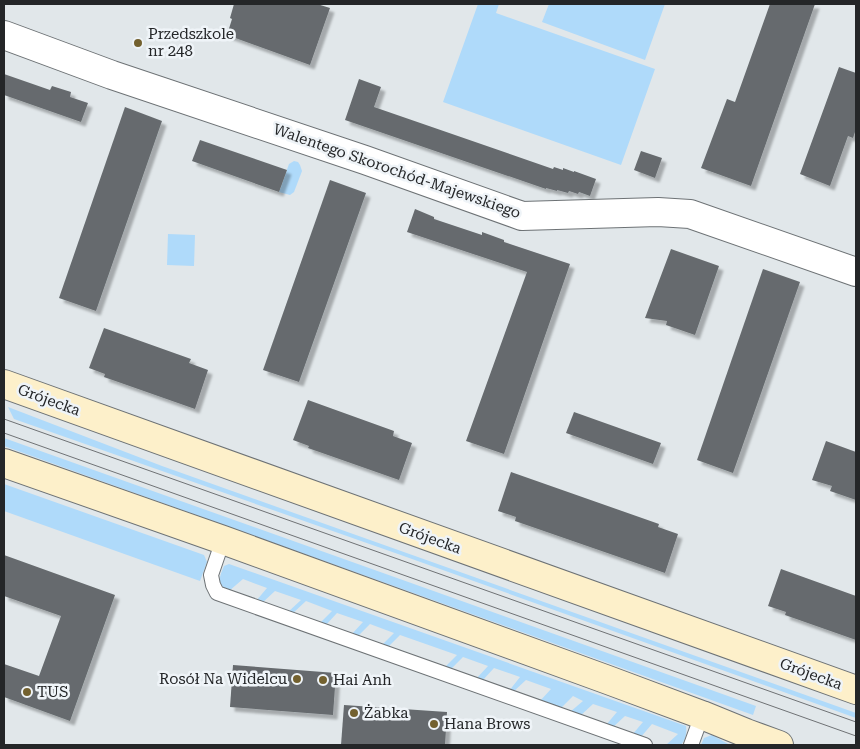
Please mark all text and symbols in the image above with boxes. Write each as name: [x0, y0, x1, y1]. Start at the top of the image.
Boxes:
place label: Przedszkole nr 248: [148, 25, 234, 60]
marker: Przedszkole nr 248: [132, 37, 144, 49]
street label: Walentego Skorochód-Majewskiego: [271, 120, 523, 222]
street label: Grójecka: [15, 380, 83, 420]
street label: Grójecka: [396, 518, 464, 558]
street label: Grójecka: [777, 654, 845, 694]
place label: Rosół Na Widelcu: [159, 670, 288, 688]
place label: Hai Anh: [333, 671, 392, 689]
marker: Rosół Na Widelcu: [291, 673, 303, 685]
marker: Hai Anh: [317, 674, 329, 686]
place label: TUS: [37, 683, 68, 701]
marker: TUS: [21, 686, 33, 698]
place label: Żabka: [364, 704, 408, 722]
marker: Żabka: [348, 707, 360, 719]
place label: Hana Brows: [444, 715, 531, 733]
marker: Hana Brows: [428, 718, 440, 730]

